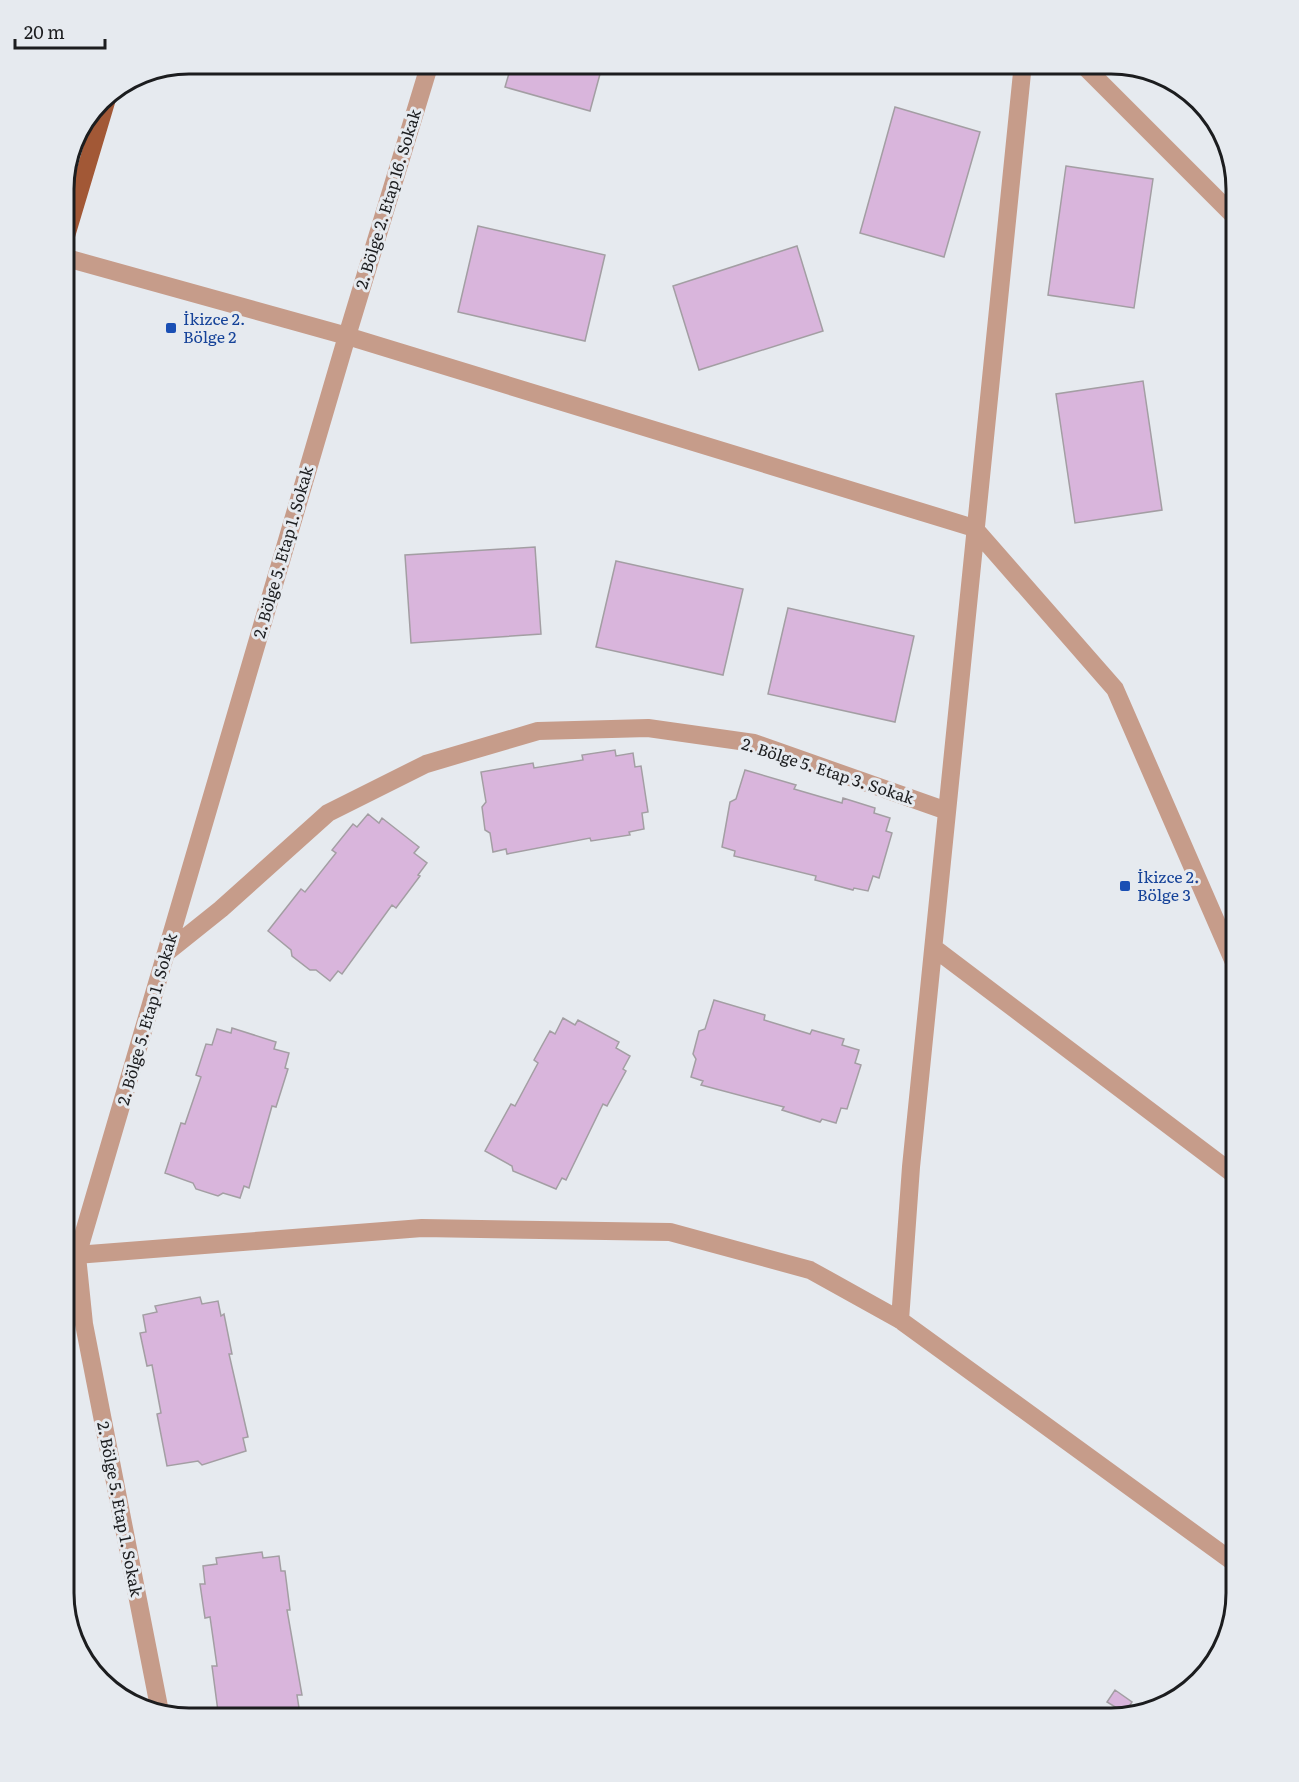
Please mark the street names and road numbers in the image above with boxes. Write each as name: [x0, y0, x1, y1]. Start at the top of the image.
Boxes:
street label: 2. Bölge 2. Etap 16. Sokak: [348, 106, 426, 291]
street label: 2. Bölge 5. Etap 1. Sokak: [246, 463, 318, 641]
street label: 2. Bölge 5. Etap 3. Sokak: [739, 731, 918, 809]
street label: 2. Bölge 5. Etap 1. Sokak: [110, 930, 182, 1108]
street label: 2. Bölge 5. Etap 1. Sokak: [92, 1419, 150, 1599]

